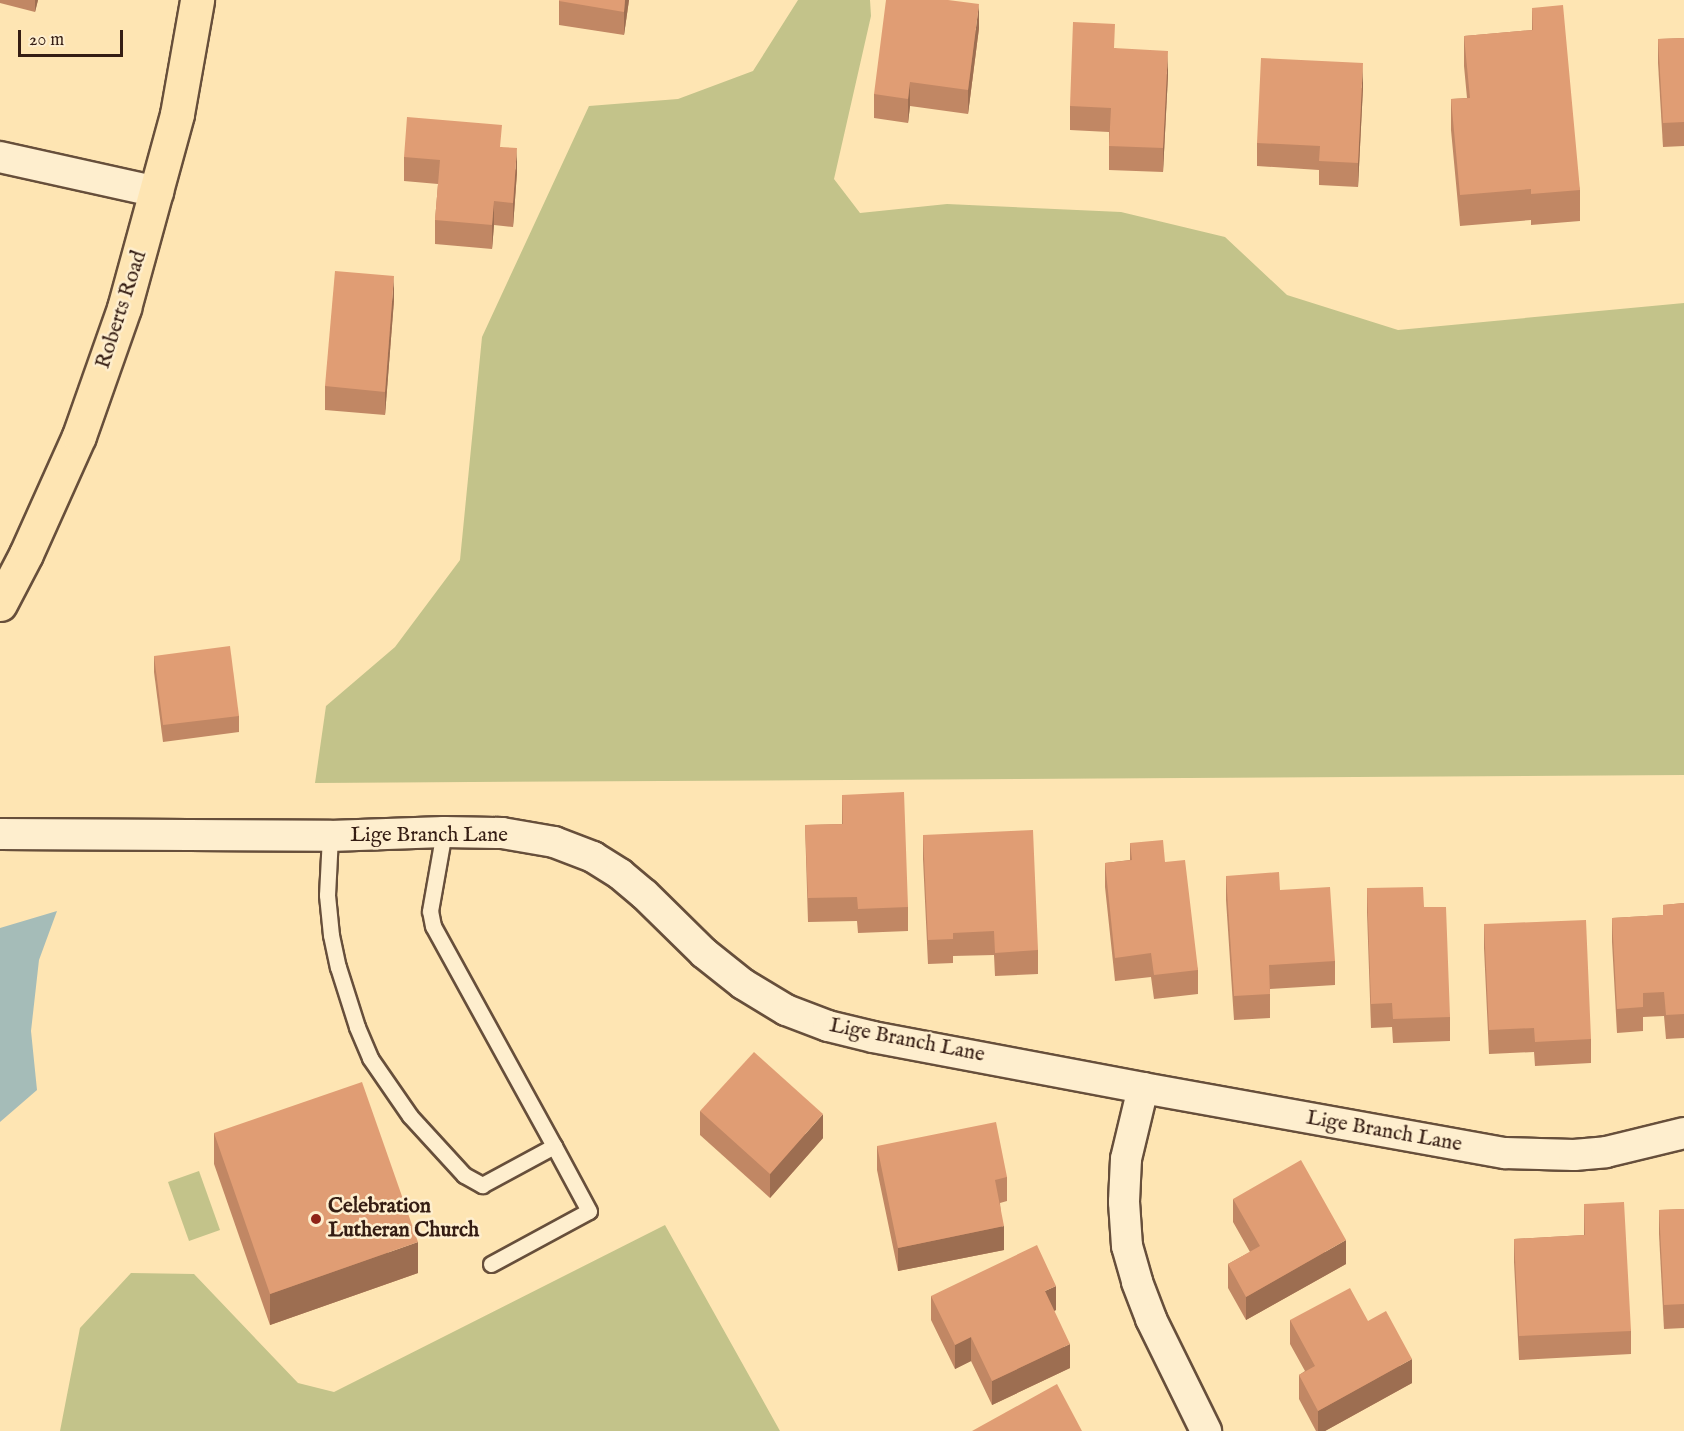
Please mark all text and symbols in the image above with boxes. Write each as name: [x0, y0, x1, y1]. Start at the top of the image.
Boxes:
scale bar: [21, 18, 126, 56]
text: 20 m: [29, 29, 64, 52]
street label: Roberts Road: [91, 248, 153, 372]
street label: Lige Branch Lane: [350, 823, 508, 849]
street label: Lige Branch Lane: [827, 1014, 987, 1068]
street label: Lige Branch Lane: [1304, 1106, 1464, 1158]
place label: Celebration Lutheran Church: [328, 1194, 479, 1244]
marker: Celebration Lutheran Church: [309, 1212, 323, 1226]

